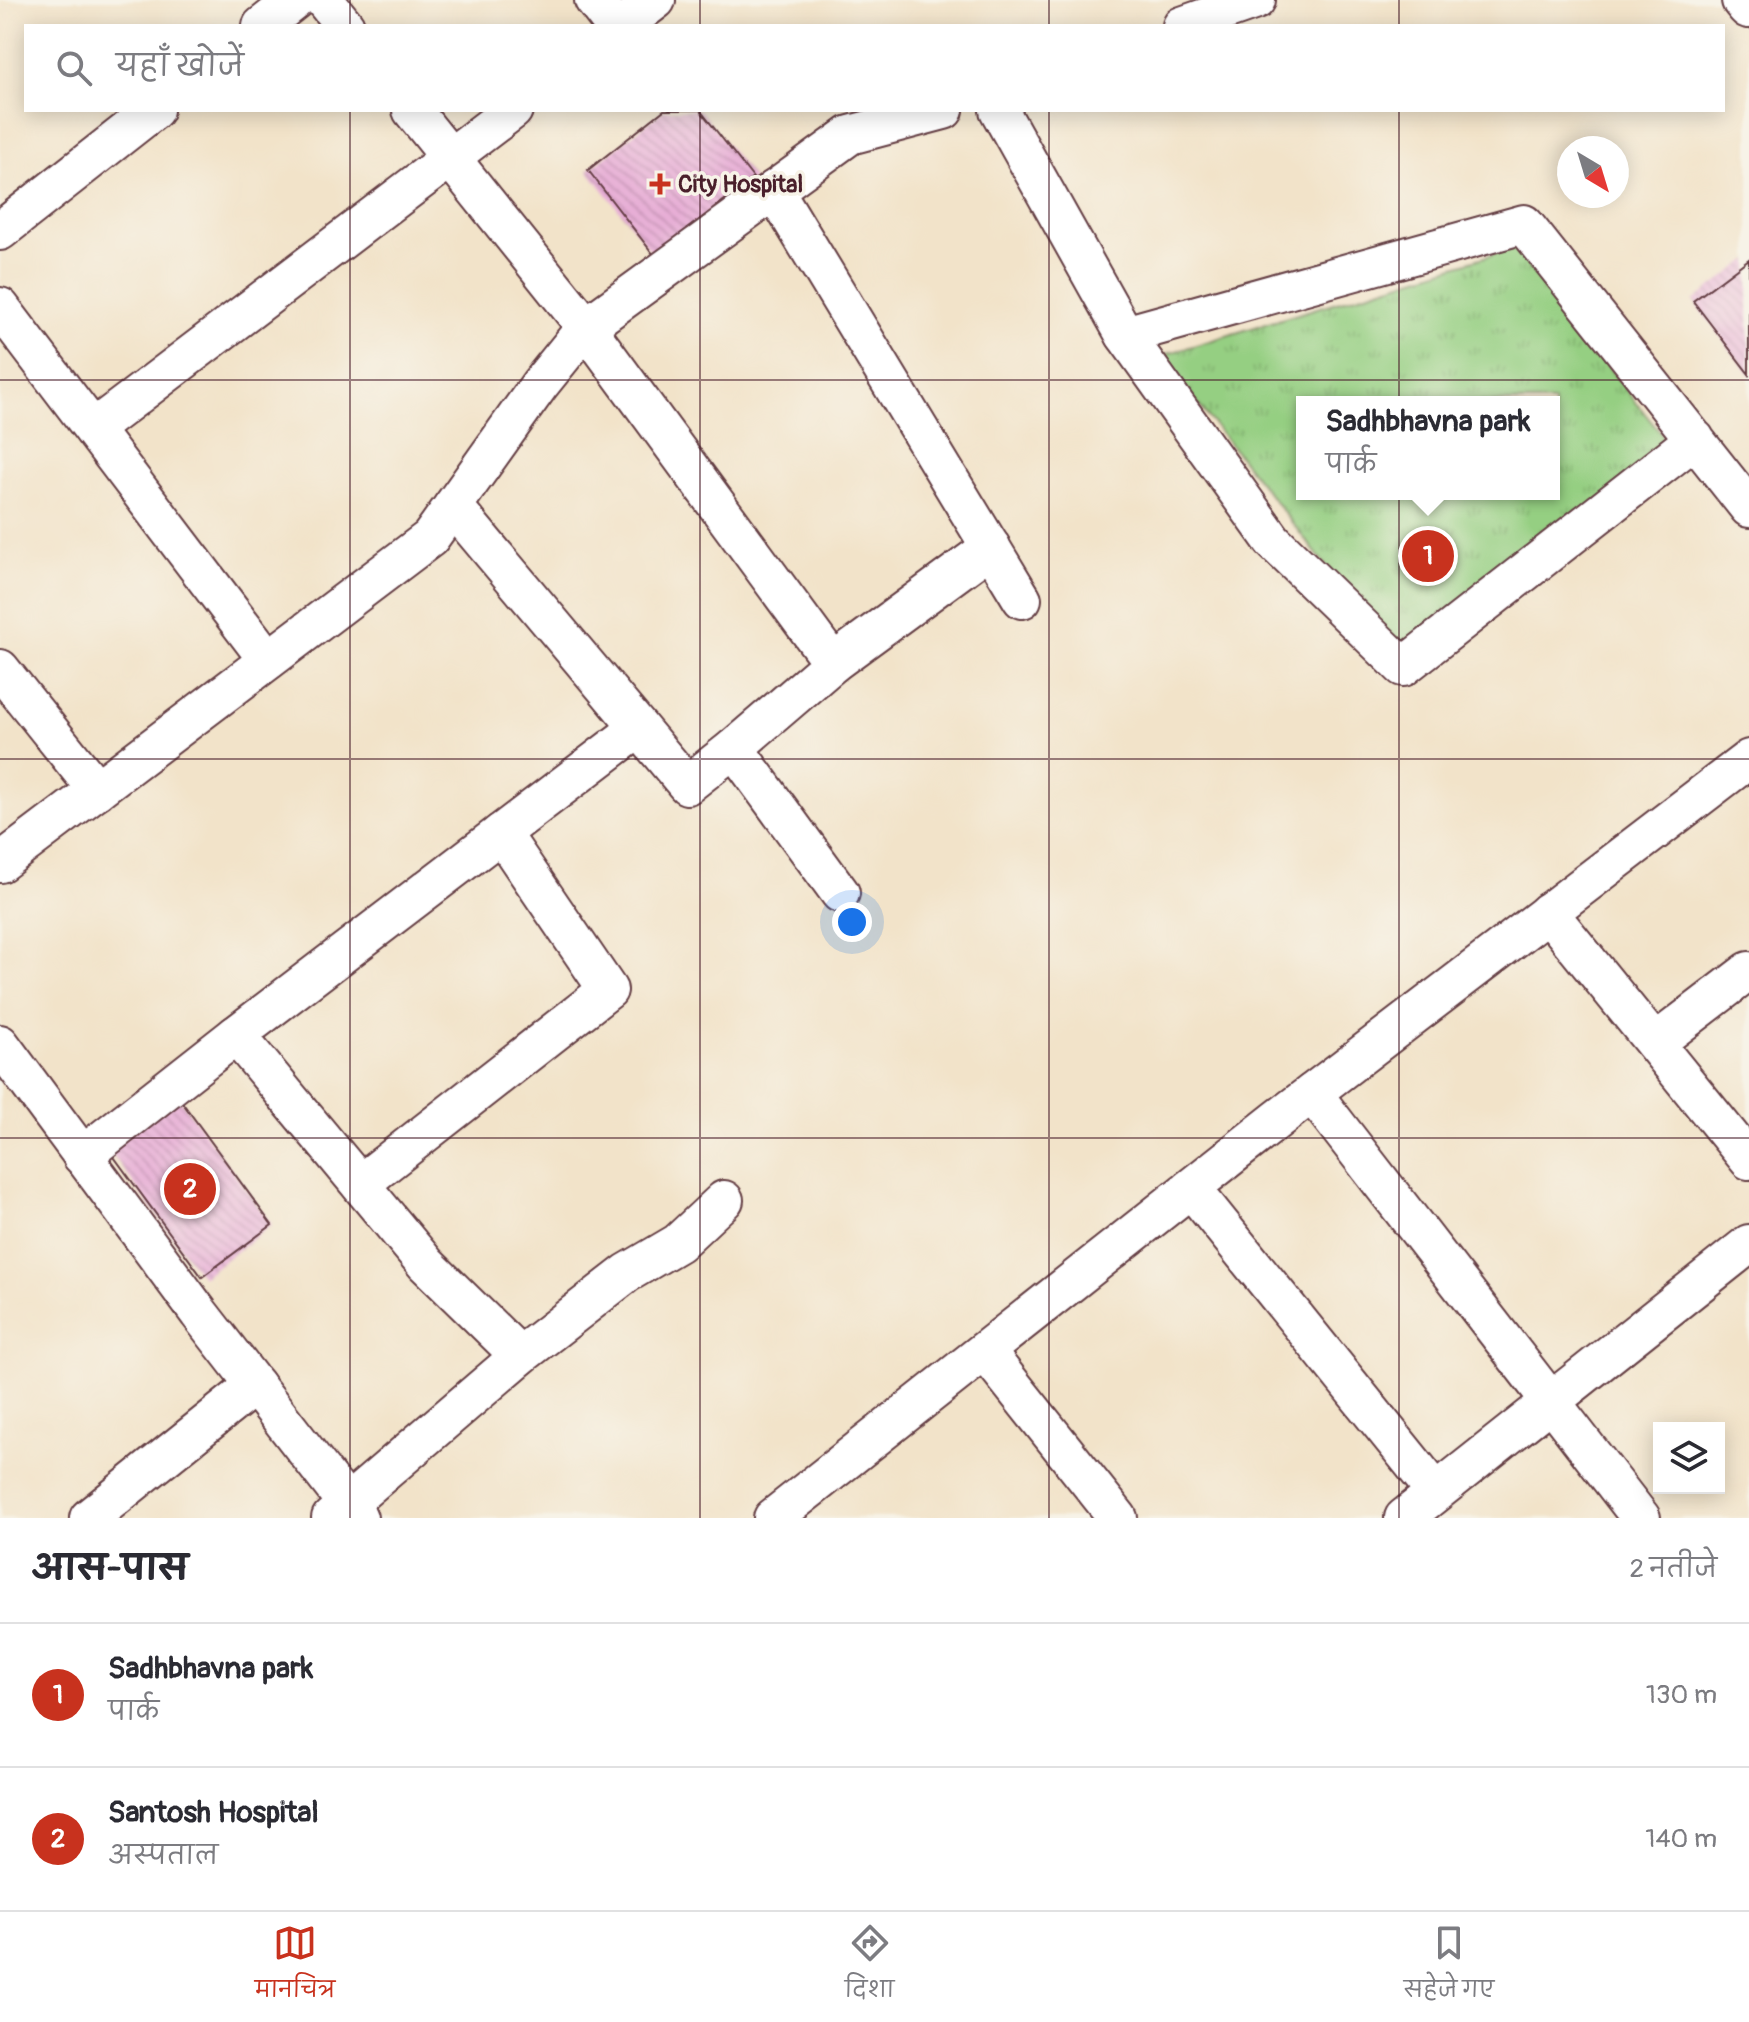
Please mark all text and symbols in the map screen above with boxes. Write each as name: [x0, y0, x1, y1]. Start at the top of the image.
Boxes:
search box: [24, 24, 1725, 112]
icon: search: [52, 46, 96, 90]
text: यहाँ खोजें: [116, 48, 244, 85]
north arrow: [1557, 136, 1629, 208]
place label: City Hospital: [678, 170, 803, 199]
marker: City Hospital: [649, 173, 671, 195]
popup: [1296, 396, 1560, 500]
text: Sadhbhavna park: [1325, 403, 1531, 440]
text: पार्क: [1325, 449, 1377, 481]
pin: 1: [1402, 526, 1454, 586]
your location: [832, 902, 872, 942]
pin: 2: [164, 1159, 216, 1219]
map controls: [1653, 1422, 1725, 1494]
button: layers: [1653, 1422, 1725, 1494]
text: आस-पास: [32, 1547, 188, 1590]
text: 2 नतीजे: [1629, 1553, 1717, 1585]
text: Sadhbhavna park: [108, 1650, 313, 1687]
text: 1: [53, 1679, 63, 1711]
text: 130 m: [1646, 1679, 1717, 1711]
text: पार्क: [108, 1696, 159, 1728]
text: Santosh Hospital: [108, 1794, 319, 1831]
text: 2: [51, 1823, 65, 1855]
text: 140 m: [1645, 1823, 1717, 1855]
text: अस्पताल: [108, 1840, 218, 1872]
tab: मानचित्र: [255, 1921, 335, 2014]
tab: दिशा: [845, 1921, 895, 2014]
tab: सहेजे गए: [1404, 1921, 1494, 2014]

